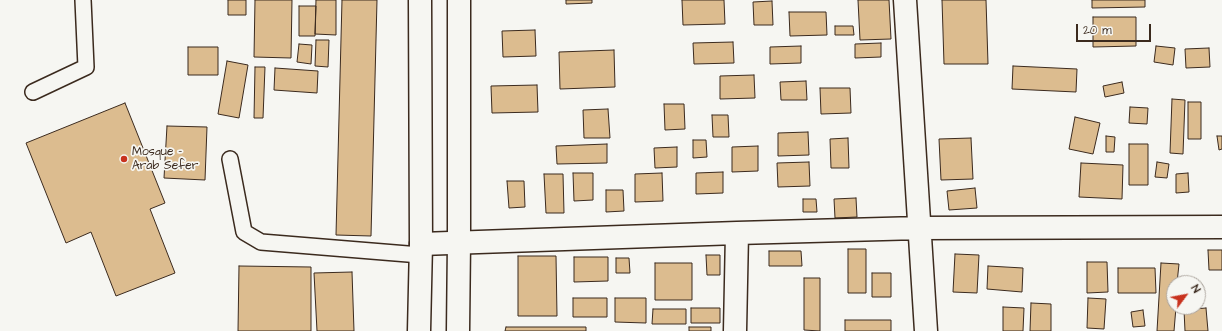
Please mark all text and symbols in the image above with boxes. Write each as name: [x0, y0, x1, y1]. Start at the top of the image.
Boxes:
scale bar: [1078, 16, 1153, 42]
text: 20 m: [1083, 22, 1112, 39]
place label: Mosque - Arab Sefer: [132, 145, 198, 173]
marker: Mosque - Arab Sefer: [119, 154, 129, 164]
north arrow: [1166, 275, 1206, 315]
text: N: [1188, 282, 1204, 296]

